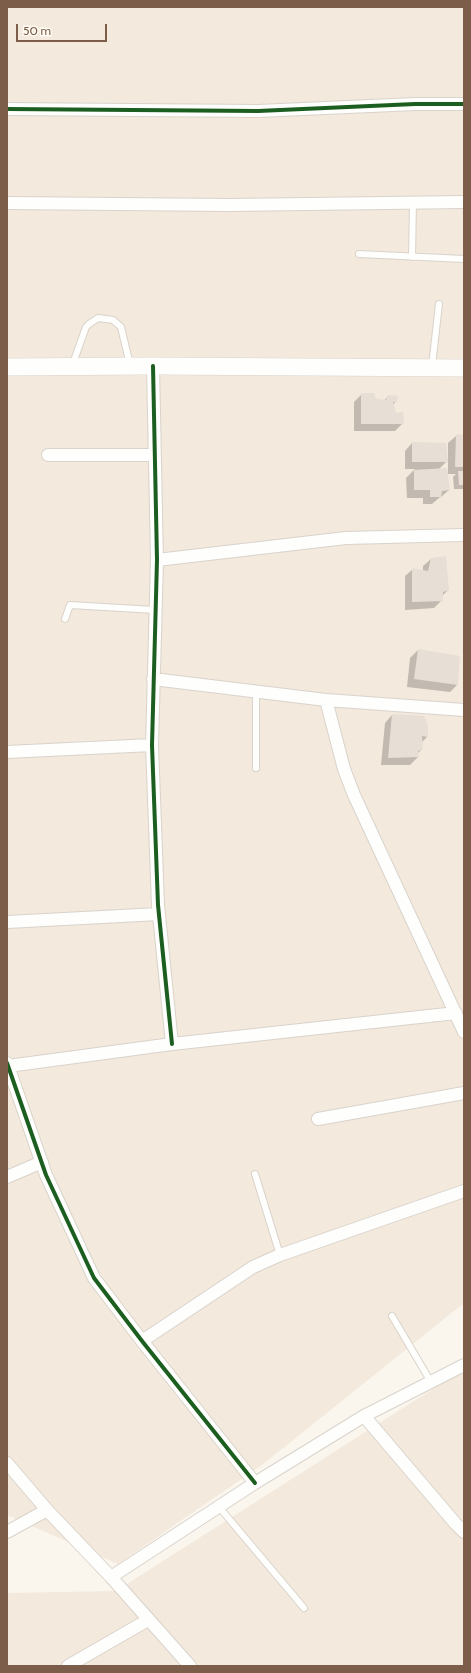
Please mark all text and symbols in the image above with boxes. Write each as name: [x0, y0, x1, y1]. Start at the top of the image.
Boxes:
scale bar: [18, 16, 109, 42]
text: 50 m: [23, 23, 51, 38]

